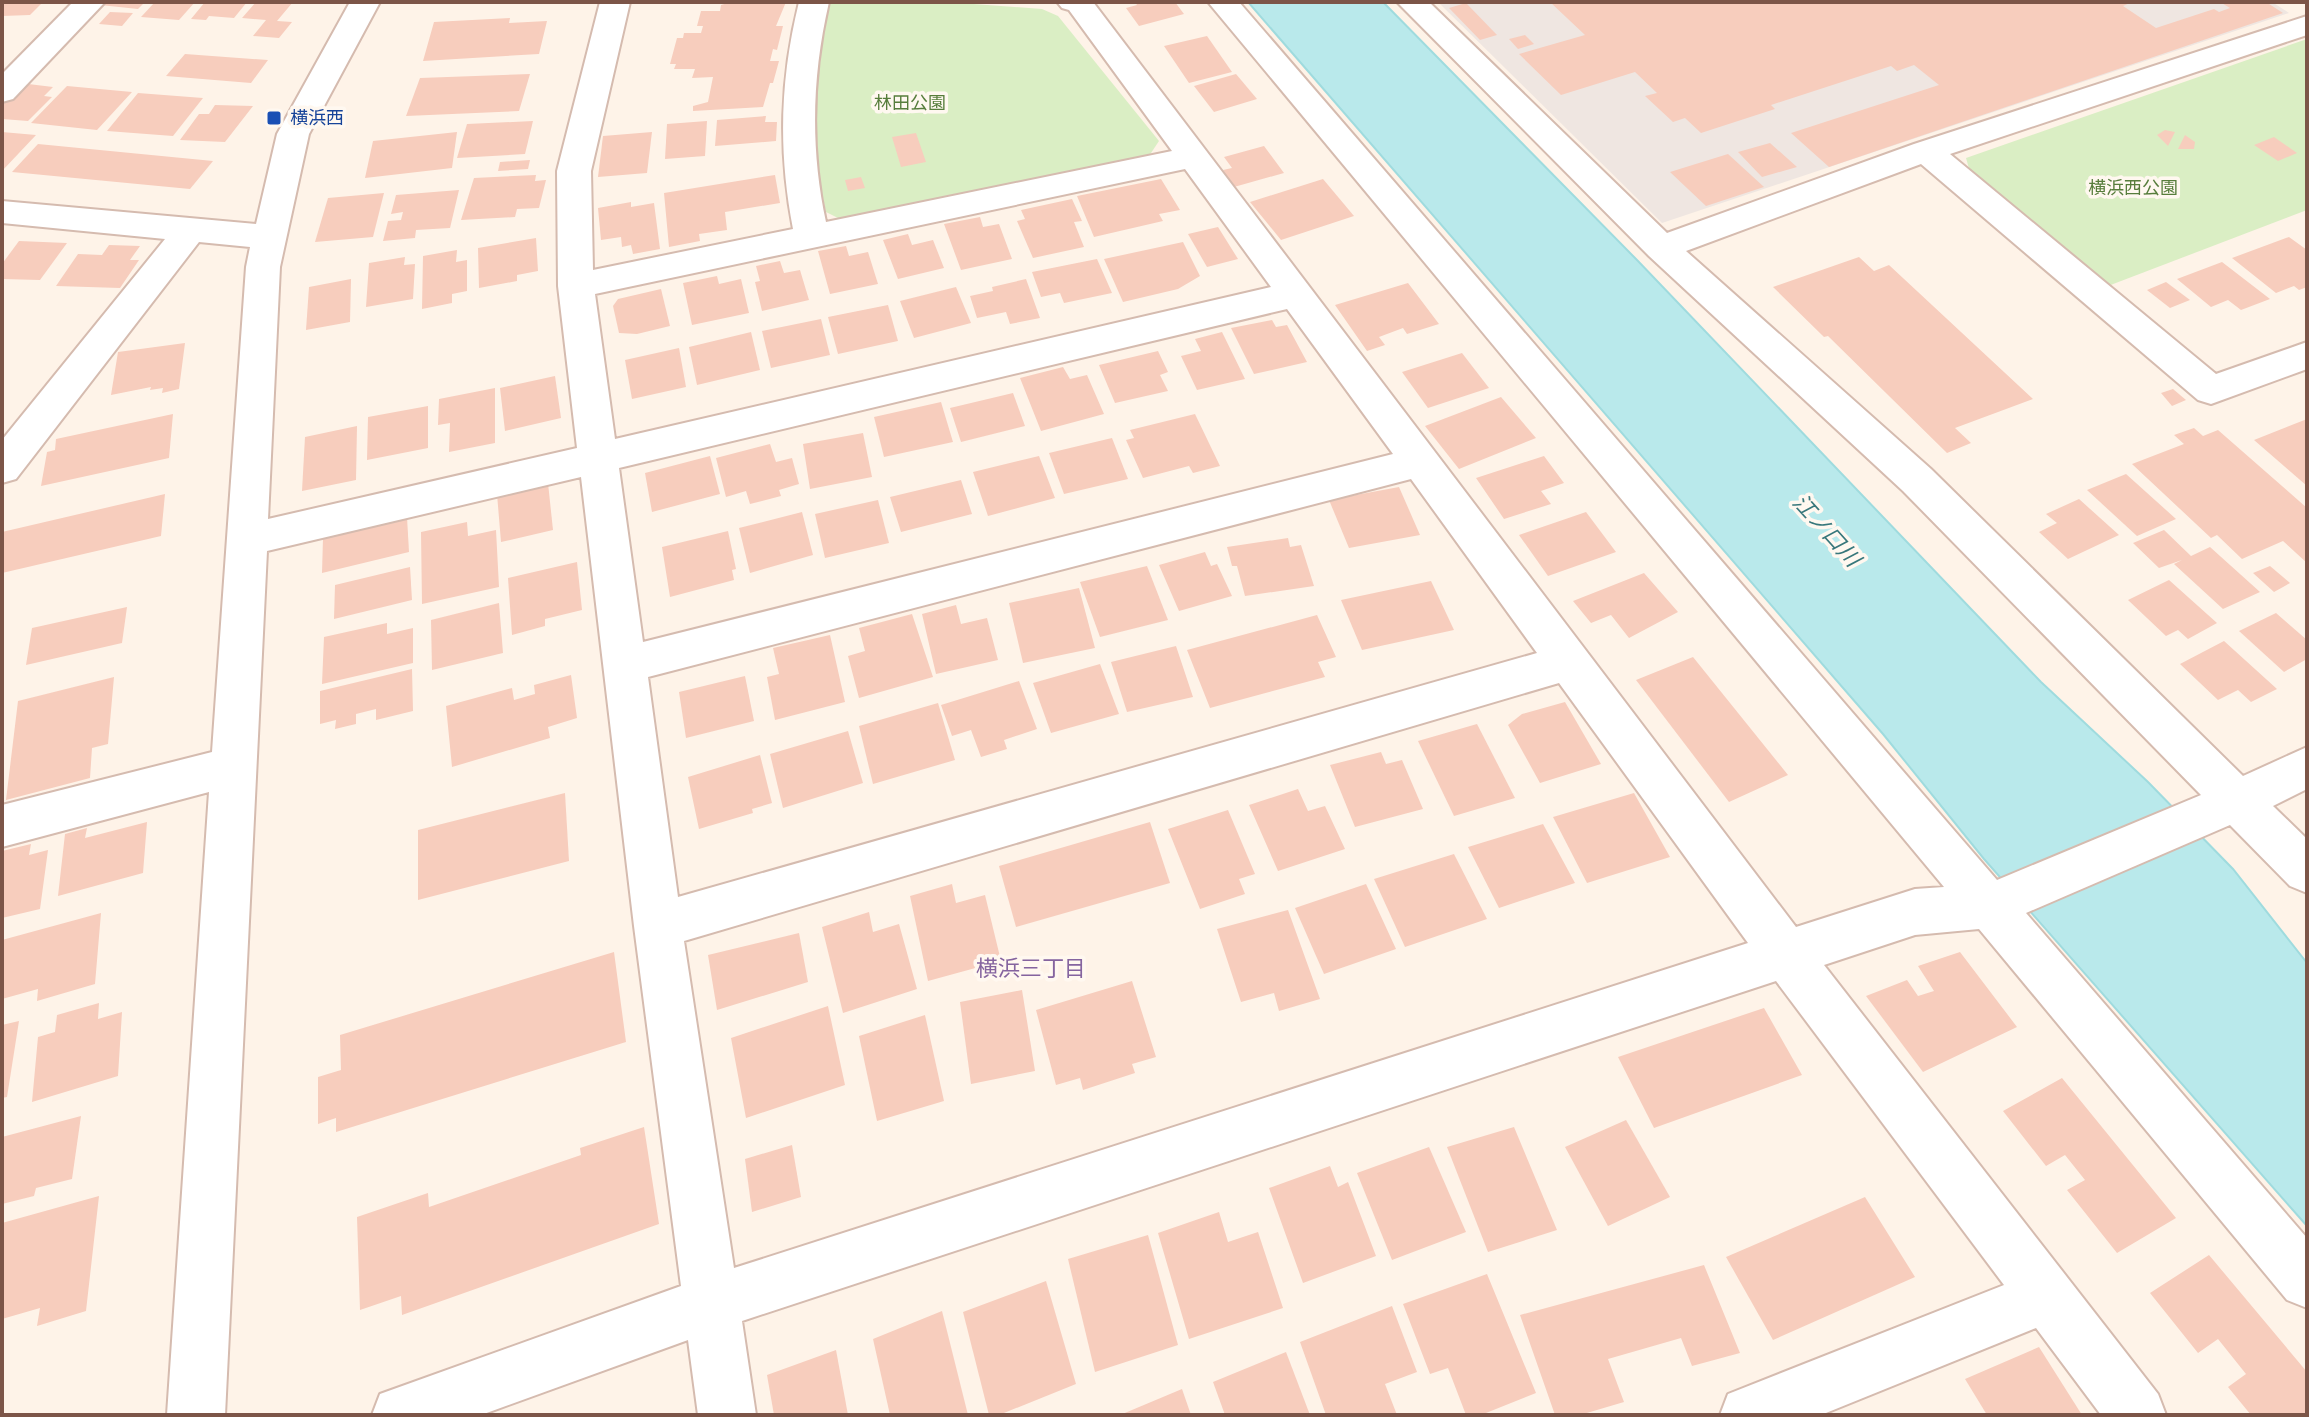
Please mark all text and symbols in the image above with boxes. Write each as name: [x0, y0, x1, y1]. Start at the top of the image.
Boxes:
park label: 林田公園: [874, 91, 946, 114]
place label: 横浜西: [290, 106, 344, 129]
marker: 横浜西: [265, 109, 283, 127]
park label: 横浜西公園: [2088, 176, 2178, 199]
water label: 江ノ口川: [1787, 488, 1868, 574]
district label: 横浜三丁目: [976, 954, 1086, 982]

